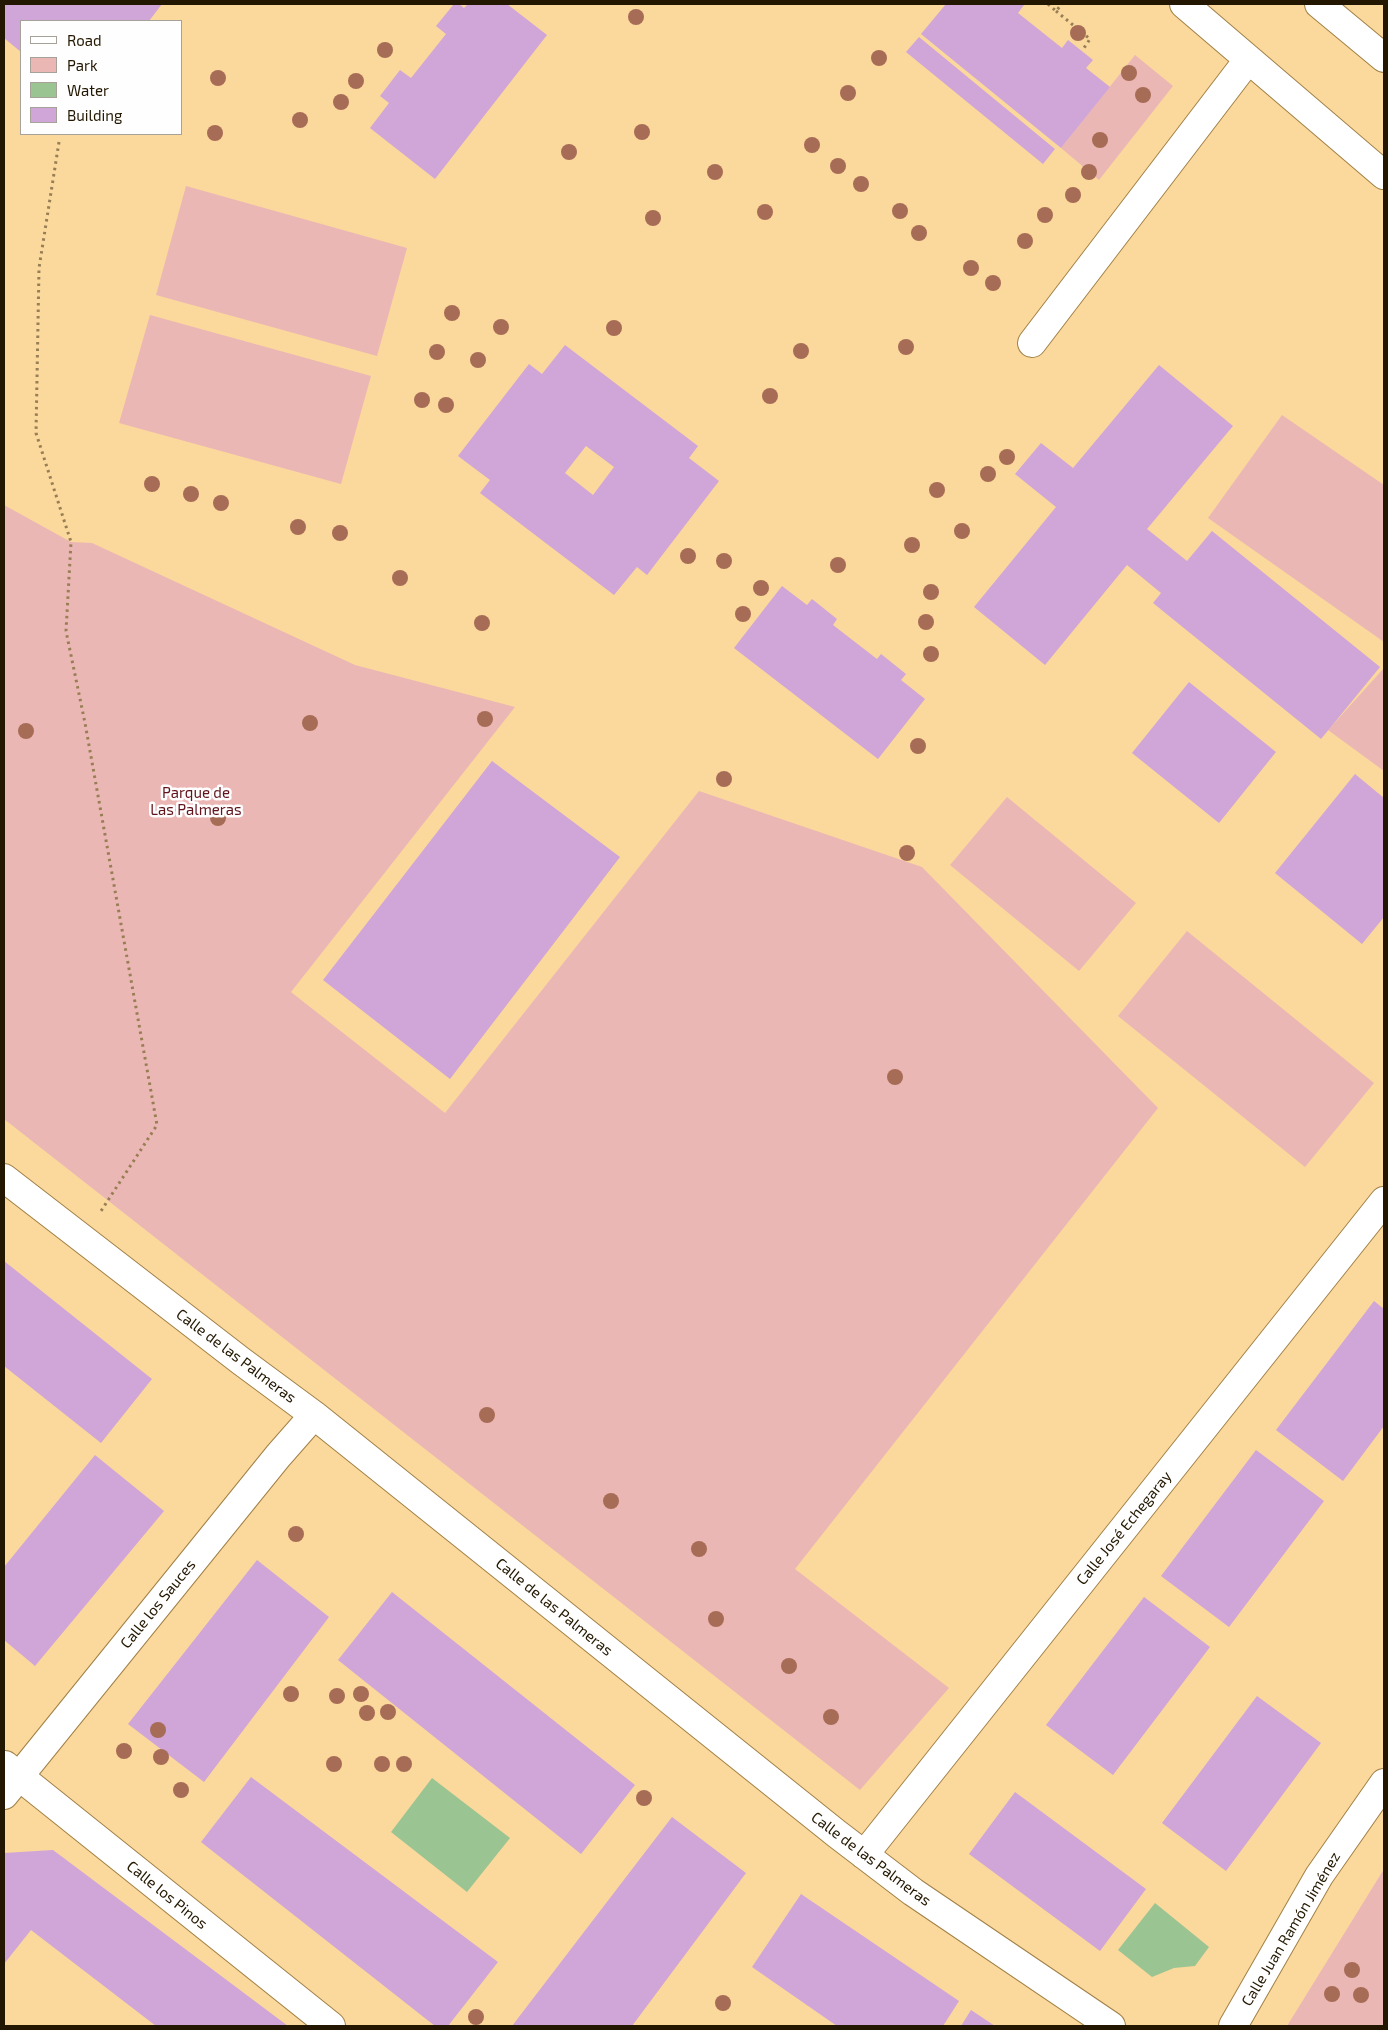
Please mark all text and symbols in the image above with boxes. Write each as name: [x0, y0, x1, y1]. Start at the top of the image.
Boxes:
legend: [20, 20, 182, 135]
text: Road: [67, 31, 102, 49]
text: Park: [67, 56, 98, 74]
text: Water: [67, 81, 109, 99]
text: Building: [67, 106, 122, 124]
park label: Parque de Las Palmeras: [150, 784, 242, 819]
street label: Calle de las Palmeras: [173, 1305, 299, 1407]
street label: Calle José Echegaray: [1073, 1468, 1175, 1588]
street label: Calle de las Palmeras: [492, 1554, 616, 1660]
street label: Calle los Sauces: [117, 1556, 199, 1652]
street label: Calle de las Palmeras: [808, 1808, 934, 1910]
street label: Calle Juan Ramón Jiménez: [1238, 1849, 1344, 2009]
street label: Calle los Pinos: [123, 1857, 211, 1933]

